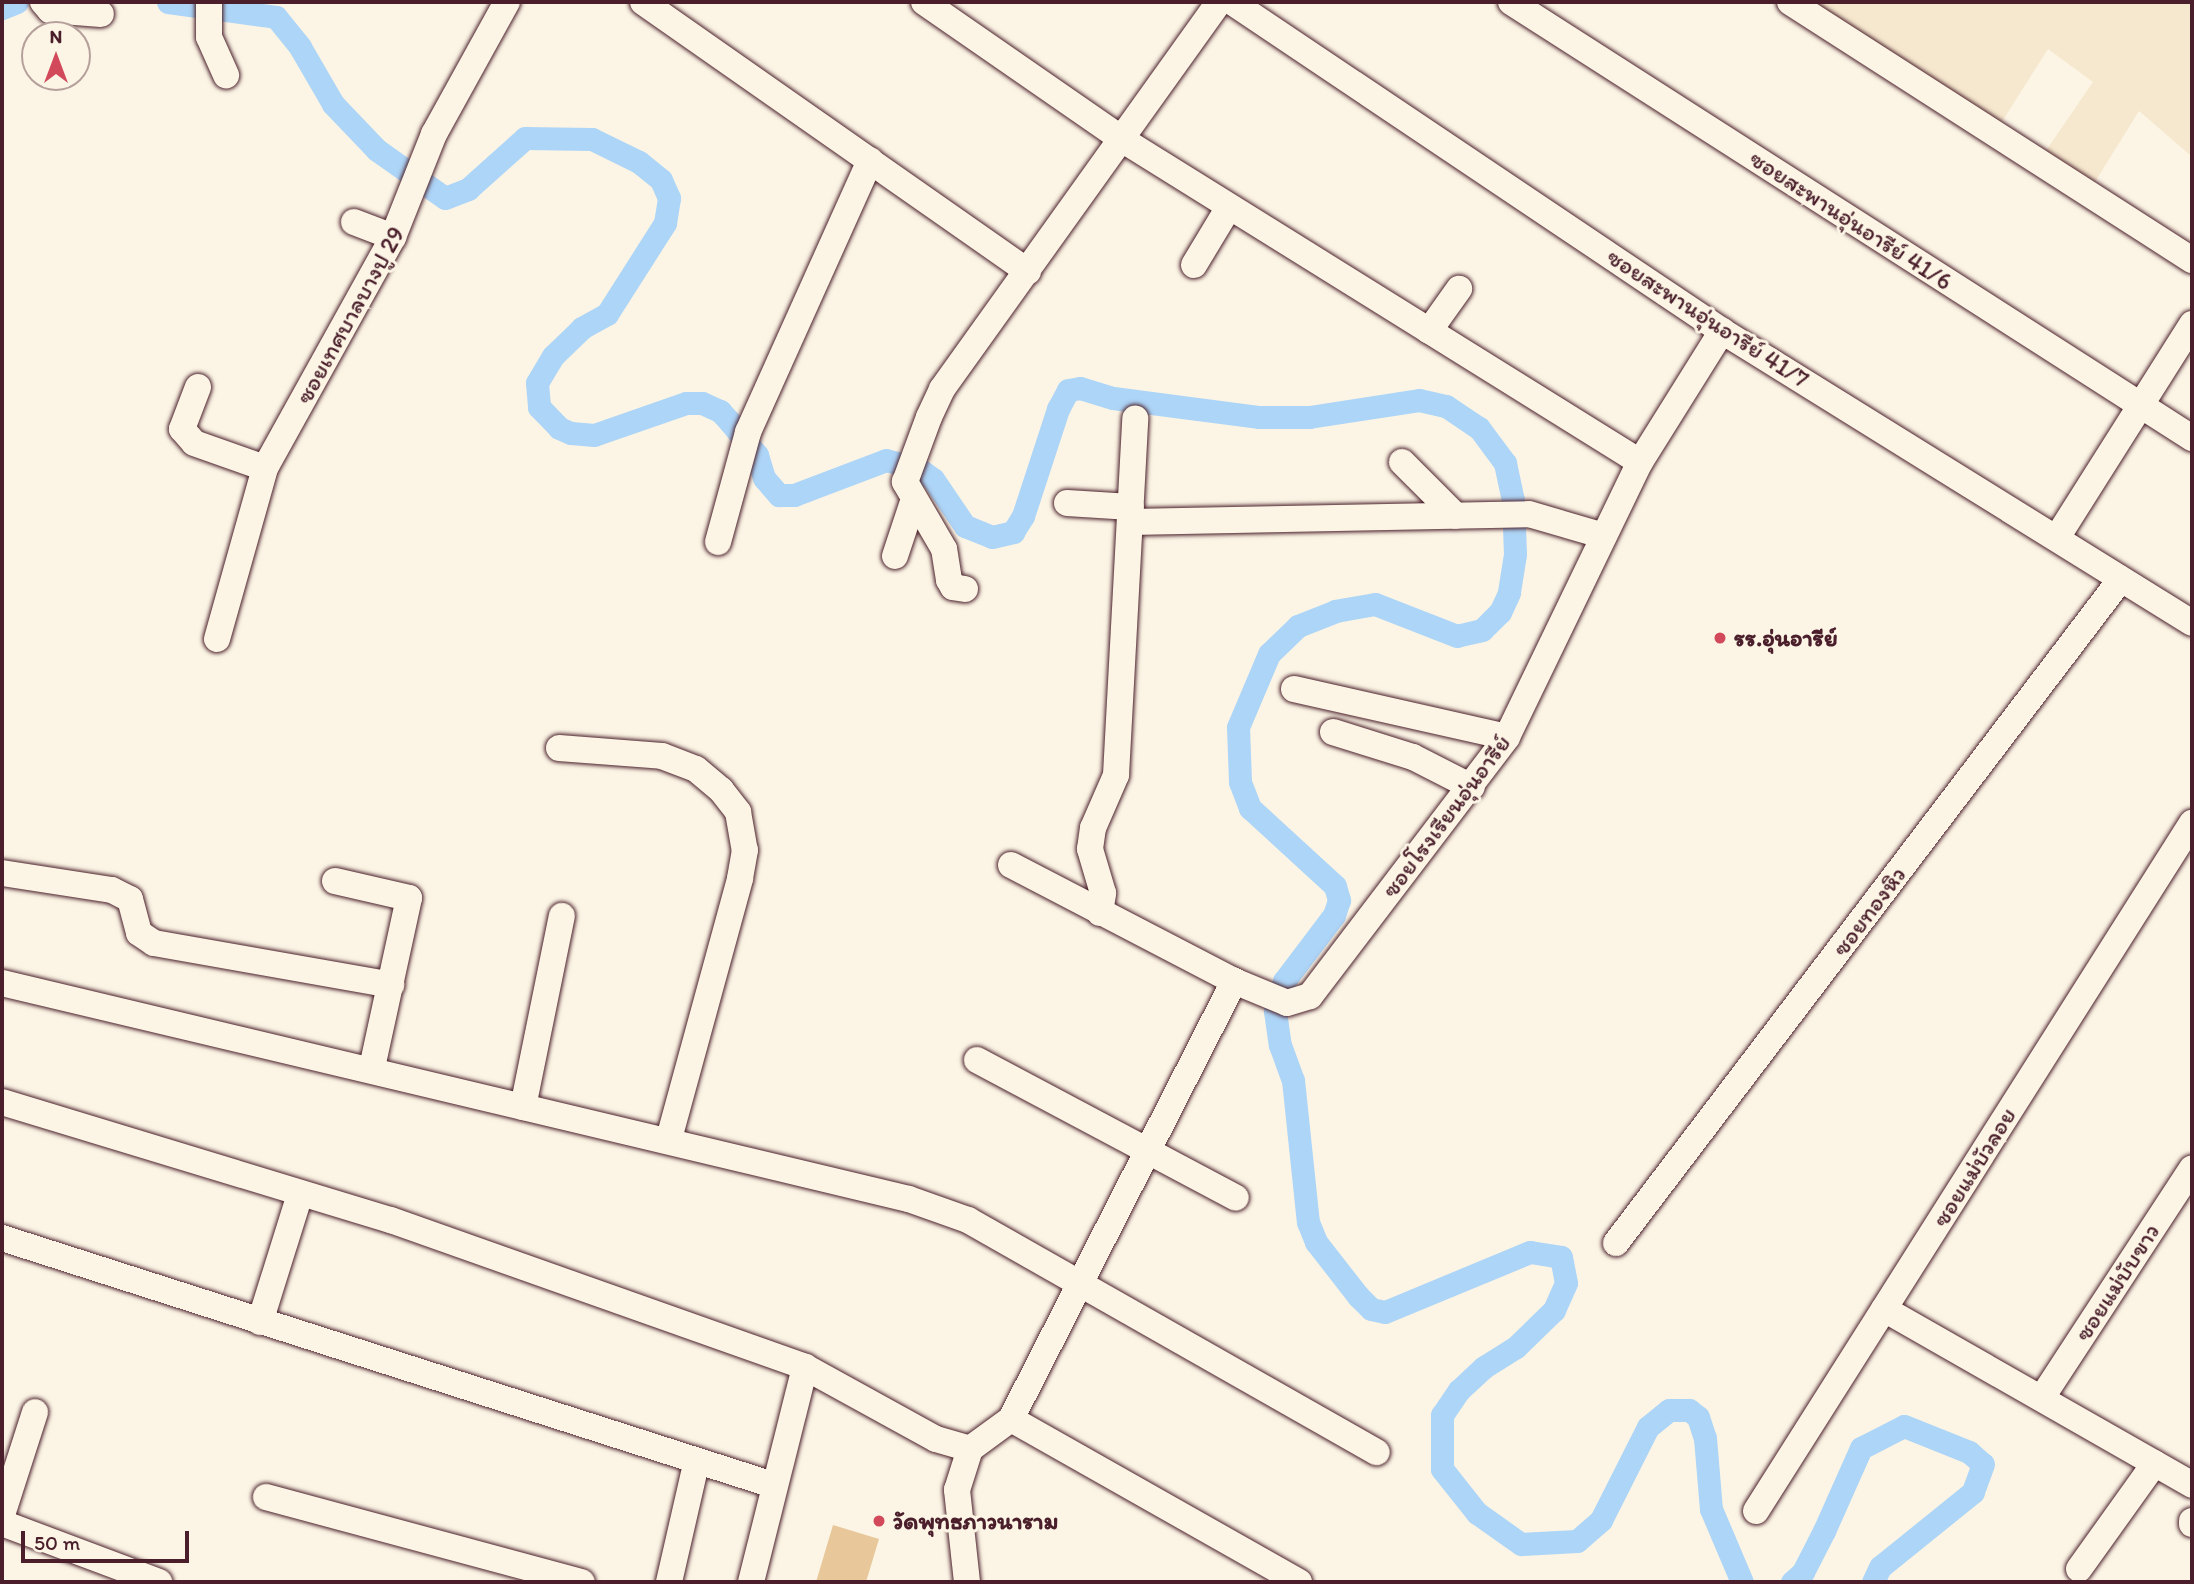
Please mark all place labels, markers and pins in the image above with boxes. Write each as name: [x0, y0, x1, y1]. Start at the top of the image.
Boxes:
place label: รร.อุ่นอารีย์: [1734, 624, 1837, 652]
marker: รร.อุ่นอารีย์: [1712, 630, 1728, 646]
place label: วัดพุทธภาวนาราม: [893, 1507, 1058, 1535]
marker: วัดพุทธภาวนาราม: [871, 1513, 887, 1529]

